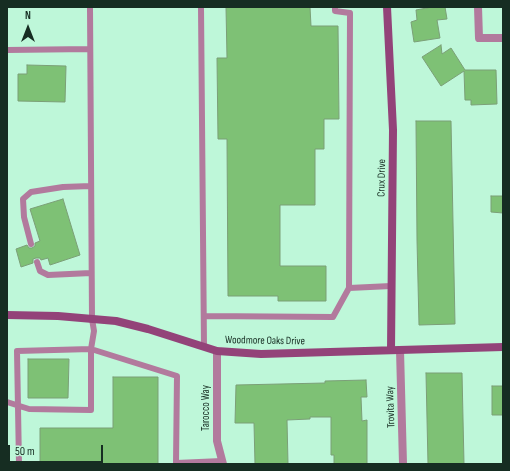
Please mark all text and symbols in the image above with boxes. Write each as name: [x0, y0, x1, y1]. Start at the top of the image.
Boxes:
north arrow: [8, 8, 48, 48]
text: N: [25, 9, 31, 22]
street label: Crux Drive: [375, 159, 389, 197]
street label: Woodmore Oaks Drive: [225, 334, 305, 348]
street label: Tarocco Way: [199, 385, 213, 431]
street label: Trovita Way: [384, 386, 398, 428]
scale bar: [10, 437, 105, 463]
text: 50 m: [15, 444, 35, 459]

